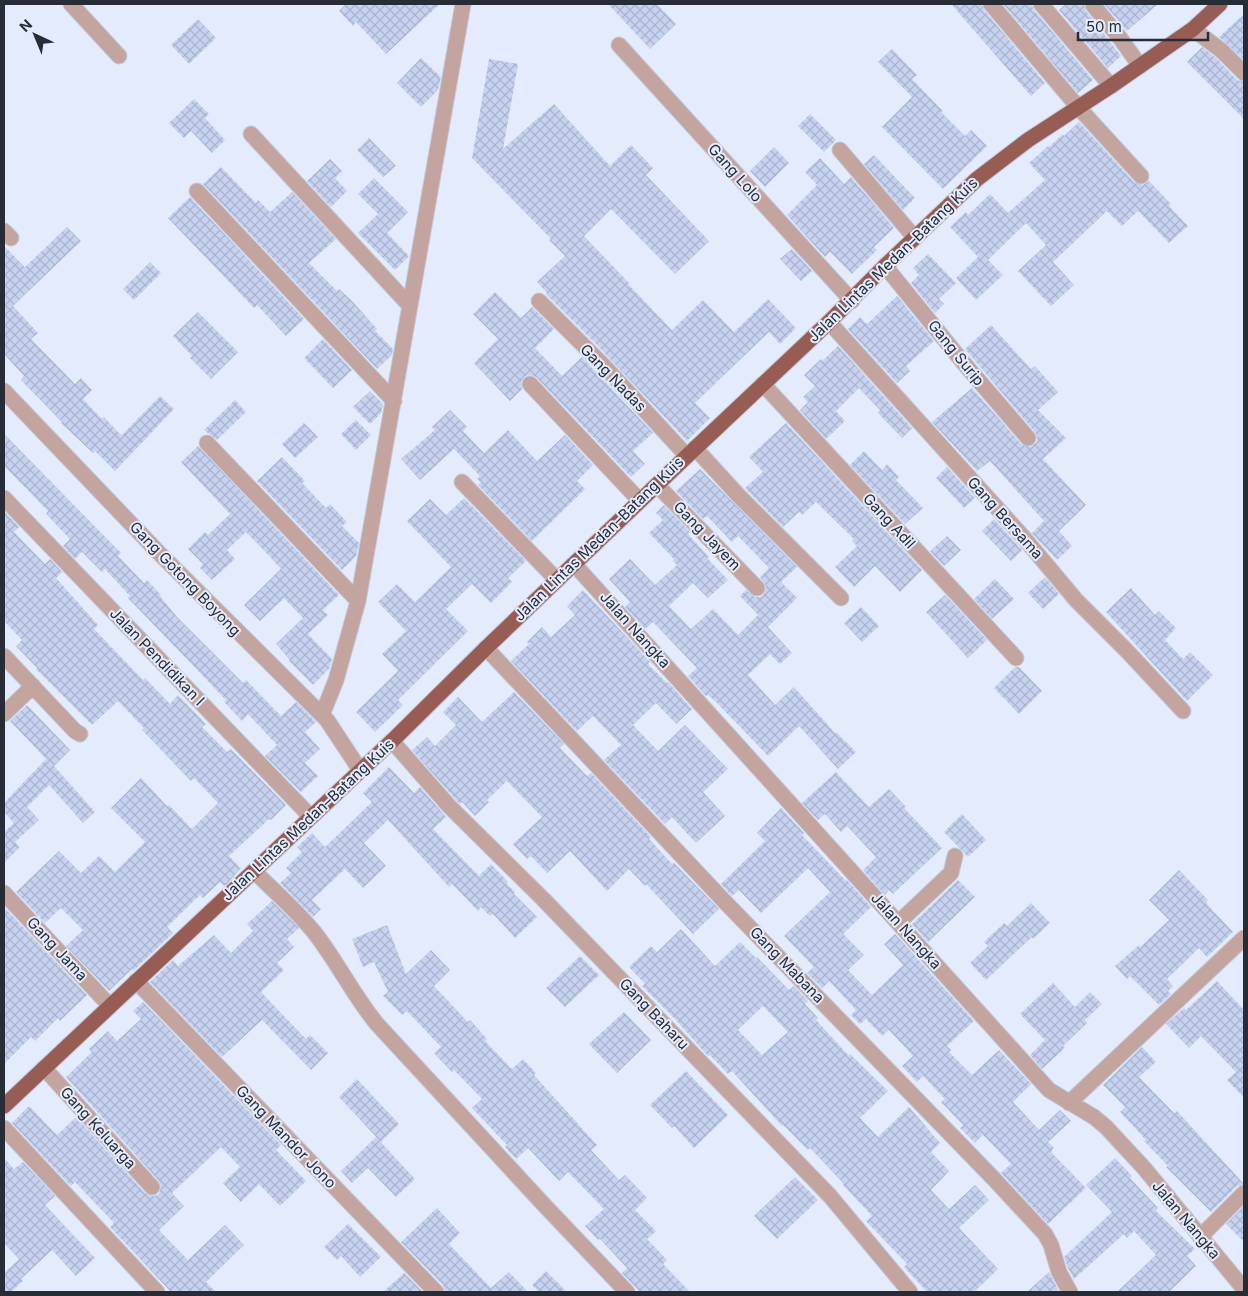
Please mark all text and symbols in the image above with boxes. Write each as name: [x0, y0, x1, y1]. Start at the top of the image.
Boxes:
north arrow: [10, 10, 60, 60]
scale bar: [1078, 10, 1208, 42]
text: N: [16, 15, 35, 35]
text: 50 m: [1086, 17, 1122, 36]
street label: Gang Lolo: [704, 140, 767, 206]
street label: Jalan Lintas Medan–Batang Kuis: [804, 173, 982, 346]
street label: Gang Surip: [924, 316, 989, 389]
street label: Gang Nadas: [576, 340, 651, 416]
street label: Jalan Lintas Medan–Batang Kuis: [510, 452, 688, 625]
street label: Gang Bersama: [964, 473, 1047, 563]
street label: Gang Adil: [859, 489, 920, 552]
street label: Gang Jayem: [670, 497, 745, 574]
street label: Gang Gotong Boyong: [126, 517, 245, 640]
street label: Jalan Nangka: [596, 587, 675, 672]
street label: Jalan Pendidikan I: [106, 604, 209, 710]
street label: Jalan Lintas Medan–Batang Kuis: [218, 735, 398, 905]
street label: Jalan Nangka: [867, 888, 946, 973]
street label: Gang Jama: [23, 913, 92, 985]
street label: Gang Mabana: [746, 922, 829, 1007]
street label: Gang Baharu: [616, 974, 693, 1053]
street label: Gang Mandor Jono: [232, 1081, 340, 1192]
street label: Gang Keluarga: [56, 1083, 140, 1173]
street label: Jalan Nangka: [1148, 1177, 1225, 1263]

